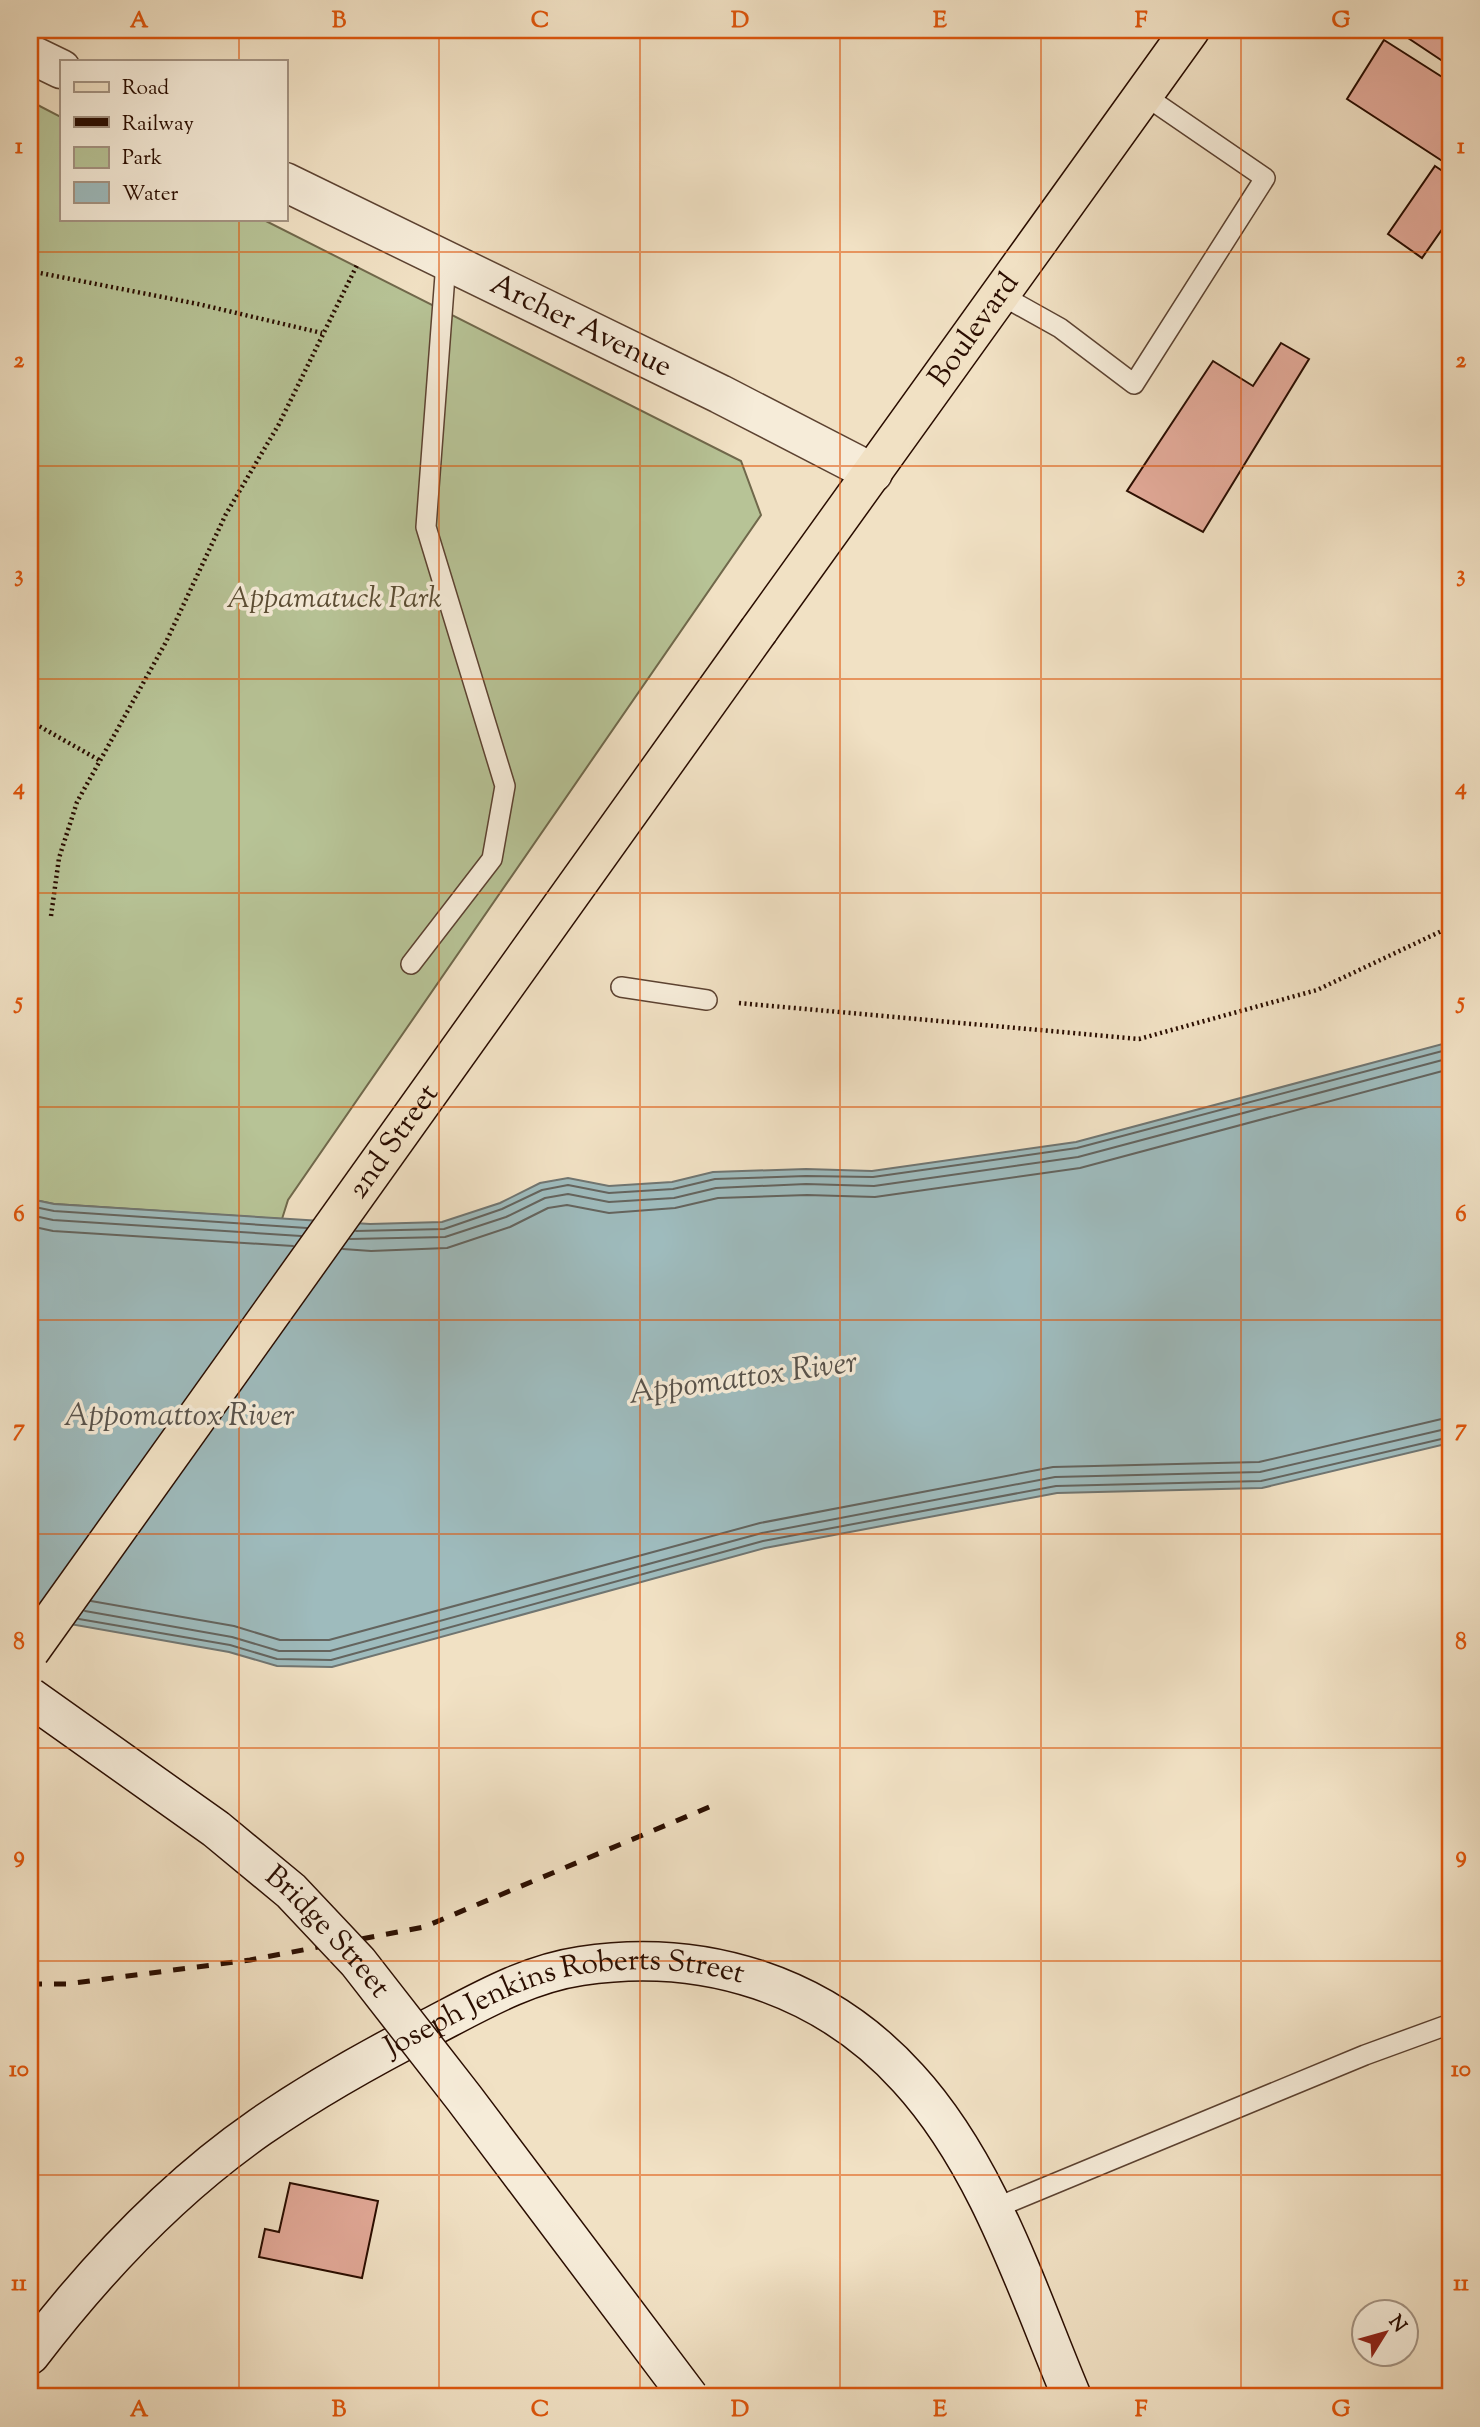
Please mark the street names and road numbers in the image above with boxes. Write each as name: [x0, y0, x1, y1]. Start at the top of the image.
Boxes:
street label: Archer Avenue: [482, 264, 679, 389]
street label: Boulevard: [918, 264, 1030, 396]
street label: 2nd Street: [338, 1075, 450, 1208]
street label: Bridge Street: [255, 1856, 400, 2007]
street label: Joseph Jenkins Roberts Street: [375, 1940, 749, 2070]

